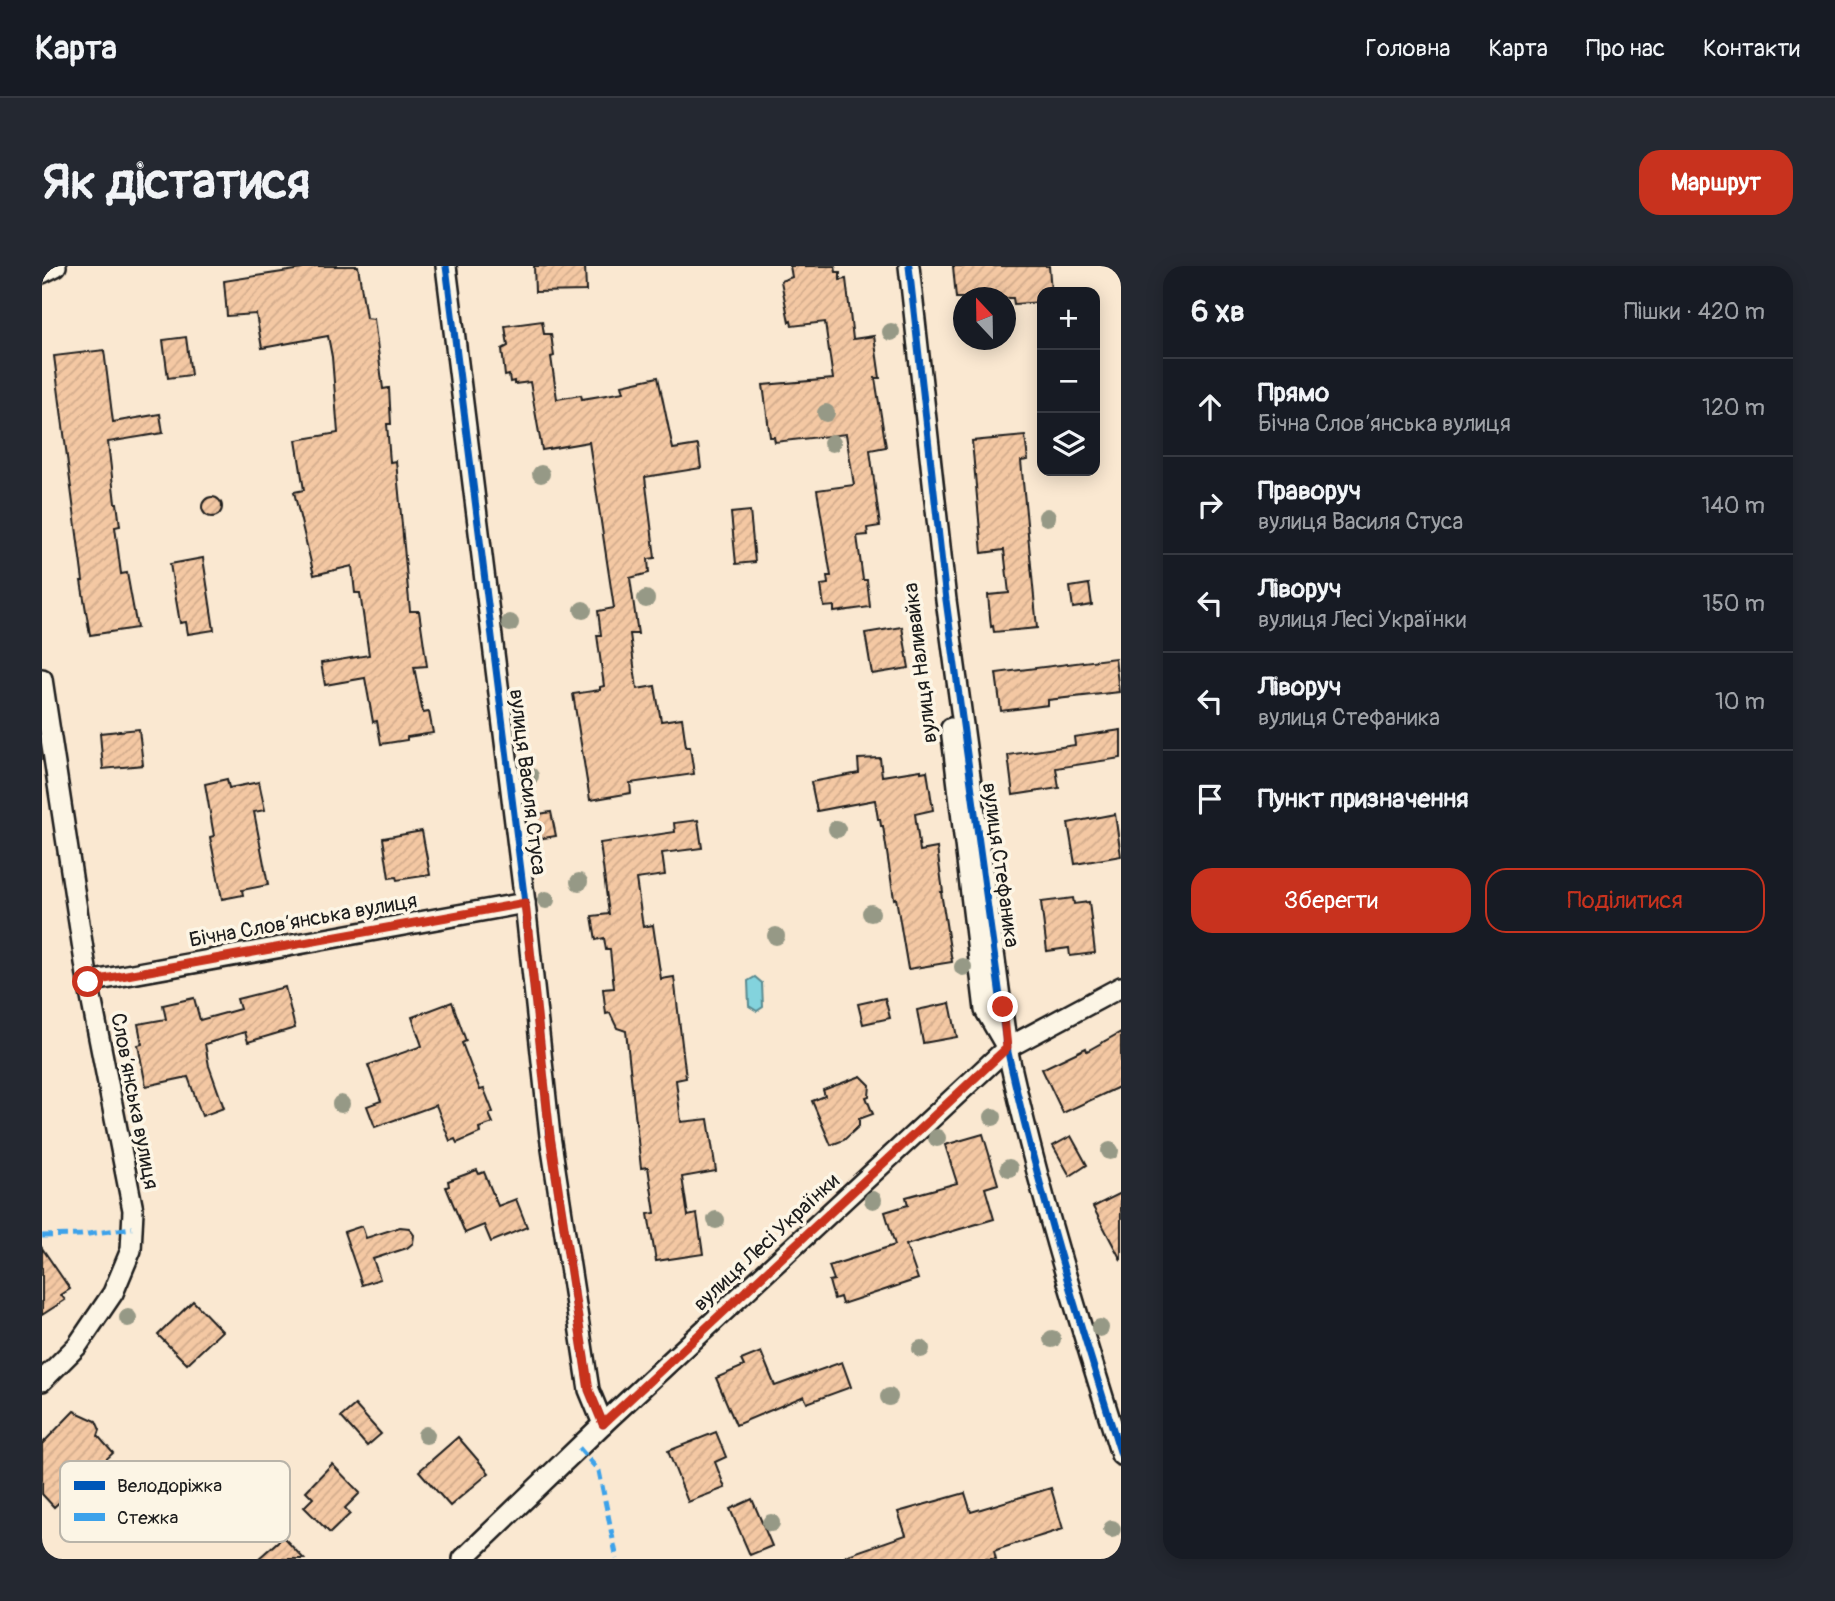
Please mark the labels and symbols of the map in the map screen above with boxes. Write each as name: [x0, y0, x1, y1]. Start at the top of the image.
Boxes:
north arrow: [953, 287, 1016, 350]
street label: вулиця Наливайка: [897, 581, 944, 745]
street label: вулиця Василя Стуса: [503, 687, 552, 877]
street label: вулиця Стефаника: [976, 781, 1025, 949]
street label: Бічна Словʼянська вулиця: [187, 887, 419, 954]
route start: [72, 966, 103, 997]
route end: [987, 991, 1018, 1022]
street label: Словʼянська вулиця: [104, 1011, 165, 1192]
street label: вулиця Лесі Українки: [688, 1168, 845, 1317]
legend: [60, 1461, 290, 1542]
text: Велодоріжка: [117, 1474, 222, 1498]
text: Стежка: [117, 1506, 179, 1530]

